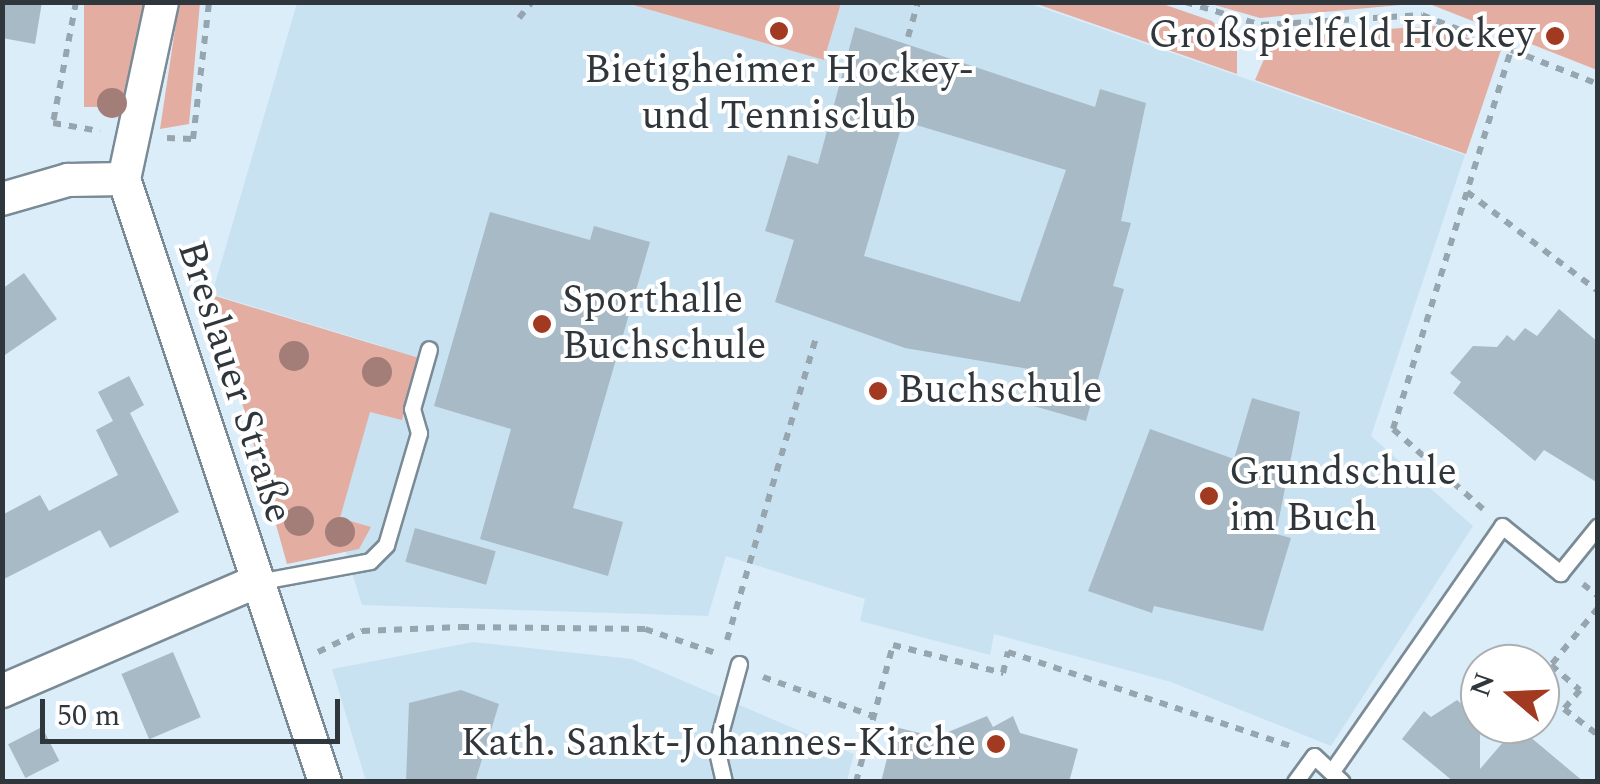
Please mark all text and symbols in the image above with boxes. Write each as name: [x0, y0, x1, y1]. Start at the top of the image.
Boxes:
place label: Großspielfeld Hockey: [1148, 12, 1535, 60]
marker: Bietigheimer Hockey- und Tennisclub: [768, 20, 790, 42]
marker: Großspielfeld Hockey: [1544, 25, 1566, 47]
place label: Bietigheimer Hockey- und Tennisclub: [584, 47, 974, 141]
street label: Breslauer Straße: [166, 235, 302, 529]
place label: Sporthalle Buchschule: [562, 277, 766, 371]
marker: Sporthalle Buchschule: [531, 313, 553, 335]
place label: Buchschule: [898, 367, 1102, 415]
marker: Buchschule: [867, 380, 889, 402]
place label: Grundschule im Buch: [1229, 449, 1457, 543]
marker: Grundschule im Buch: [1198, 485, 1220, 507]
north arrow: [1460, 644, 1560, 744]
text: N: [1459, 667, 1507, 703]
scale bar: [45, 679, 345, 741]
text: 50 m: [57, 693, 120, 739]
place label: Kath. Sankt-Johannes-Kirche: [460, 720, 976, 768]
marker: Kath. Sankt-Johannes-Kirche: [985, 733, 1007, 755]

